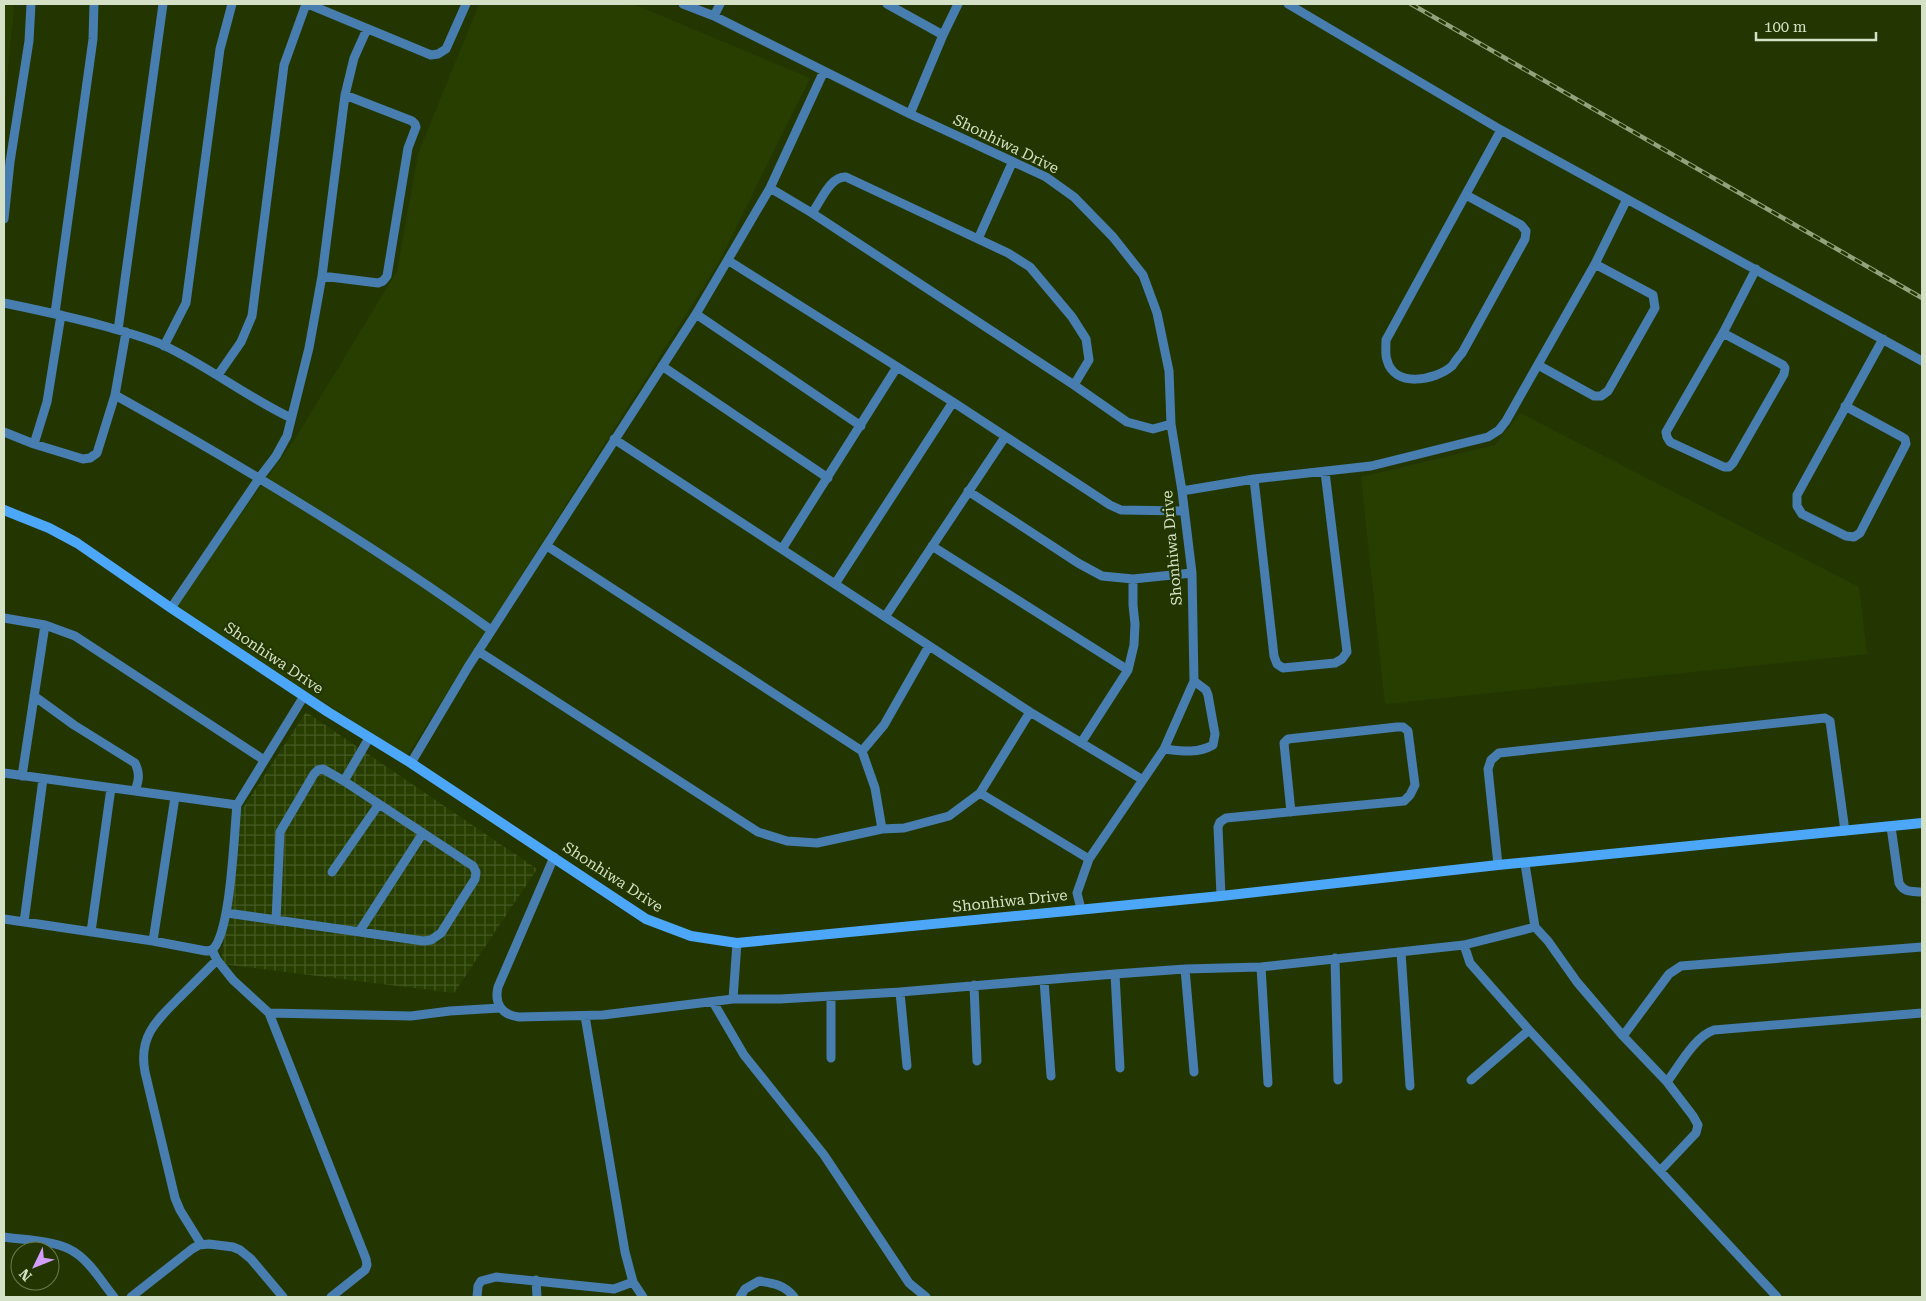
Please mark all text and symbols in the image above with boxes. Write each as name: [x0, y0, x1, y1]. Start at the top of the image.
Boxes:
scale bar: [1756, 10, 1876, 42]
text: 100 m: [1764, 18, 1807, 36]
street label: Shonhiwa Drive: [950, 111, 1062, 177]
street label: Shonhiwa Drive: [1158, 490, 1186, 606]
street label: Shonhiwa Drive: [221, 618, 327, 698]
street label: Shonhiwa Drive: [560, 838, 666, 916]
street label: Shonhiwa Drive: [952, 886, 1068, 916]
north arrow: [10, 1241, 60, 1291]
text: N: [16, 1265, 35, 1284]

